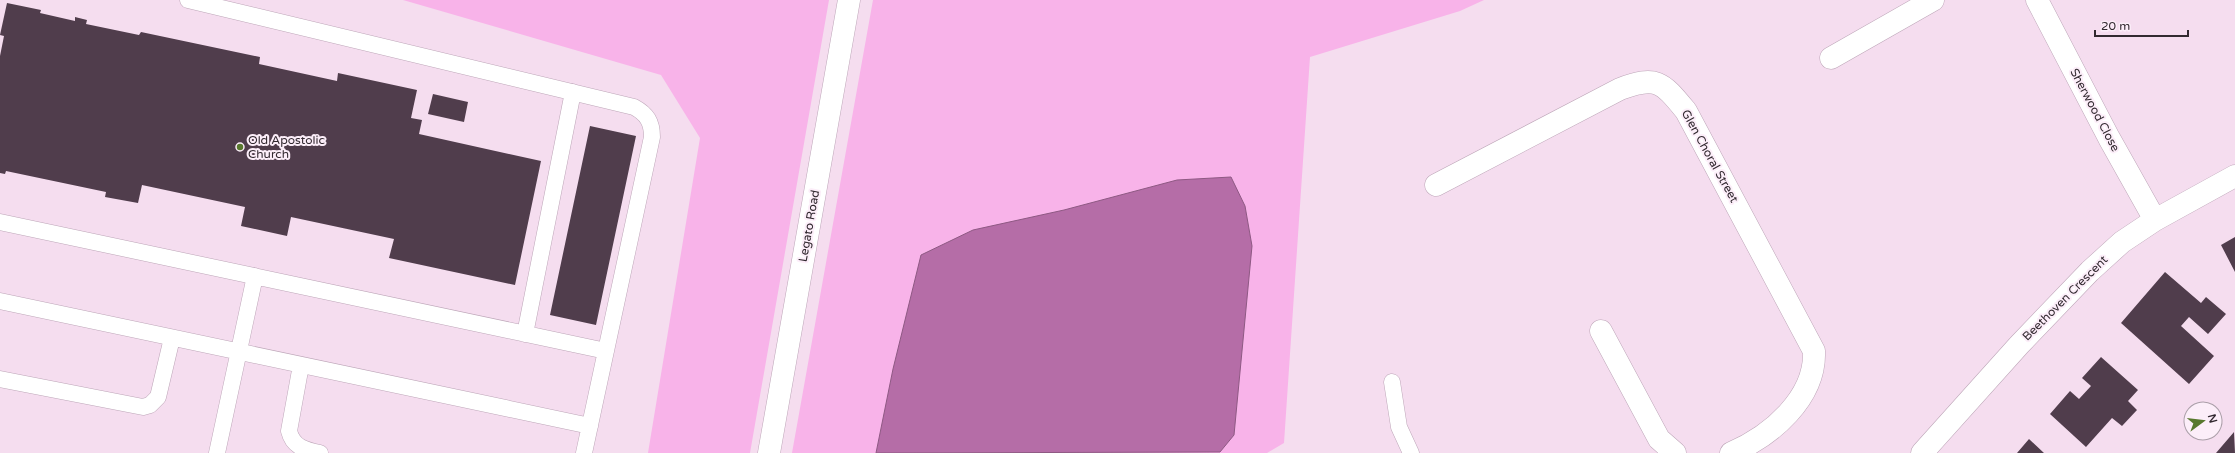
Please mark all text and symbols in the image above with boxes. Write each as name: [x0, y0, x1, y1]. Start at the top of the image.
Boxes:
scale bar: [2095, 12, 2188, 38]
text: 20 m: [2101, 19, 2130, 33]
street label: Sherwood Close: [2067, 66, 2123, 154]
street label: Glen Choral Street: [1679, 107, 1742, 205]
place label: Old Apostolic Church: [248, 133, 325, 161]
marker: Old Apostolic Church: [235, 142, 245, 152]
street label: Legato Road: [796, 189, 822, 263]
street label: Beethoven Crescent: [2020, 252, 2111, 343]
north arrow: [2183, 401, 2223, 441]
text: N: [2205, 413, 2220, 424]

